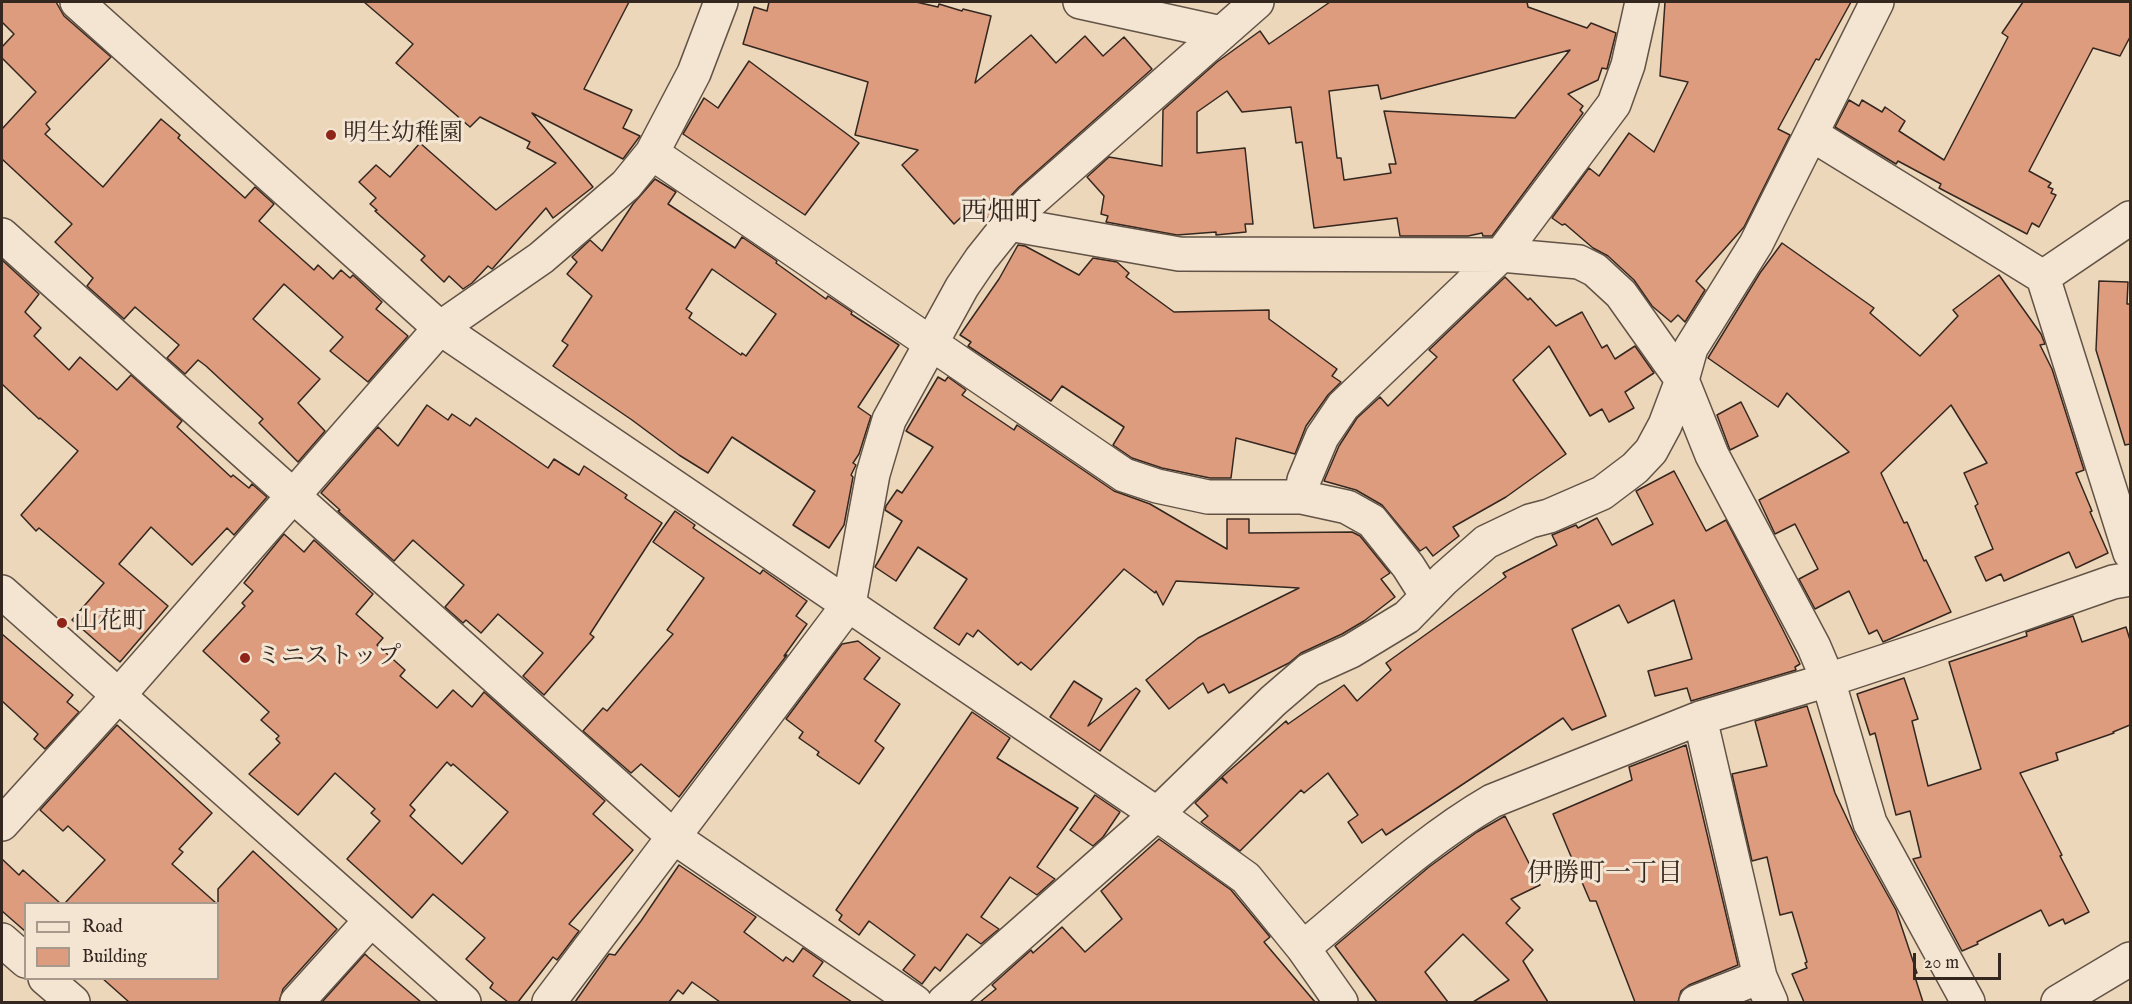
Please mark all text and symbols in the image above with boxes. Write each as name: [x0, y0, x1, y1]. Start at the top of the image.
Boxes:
place label: 明生幼稚園: [343, 121, 463, 149]
marker: 明生幼稚園: [324, 128, 338, 142]
district label: 西畑町: [961, 198, 1041, 230]
place label: 山花町: [74, 609, 146, 637]
marker: 山花町: [55, 616, 69, 630]
place label: ミニストップ: [257, 644, 401, 672]
marker: ミニストップ: [238, 651, 252, 665]
district label: 伊勝町一丁目: [1527, 860, 1683, 892]
legend: [24, 902, 219, 980]
text: Road: [82, 916, 123, 939]
scale bar: [1916, 941, 2004, 979]
text: Building: [82, 946, 147, 969]
text: 20 m: [1924, 952, 1959, 975]

